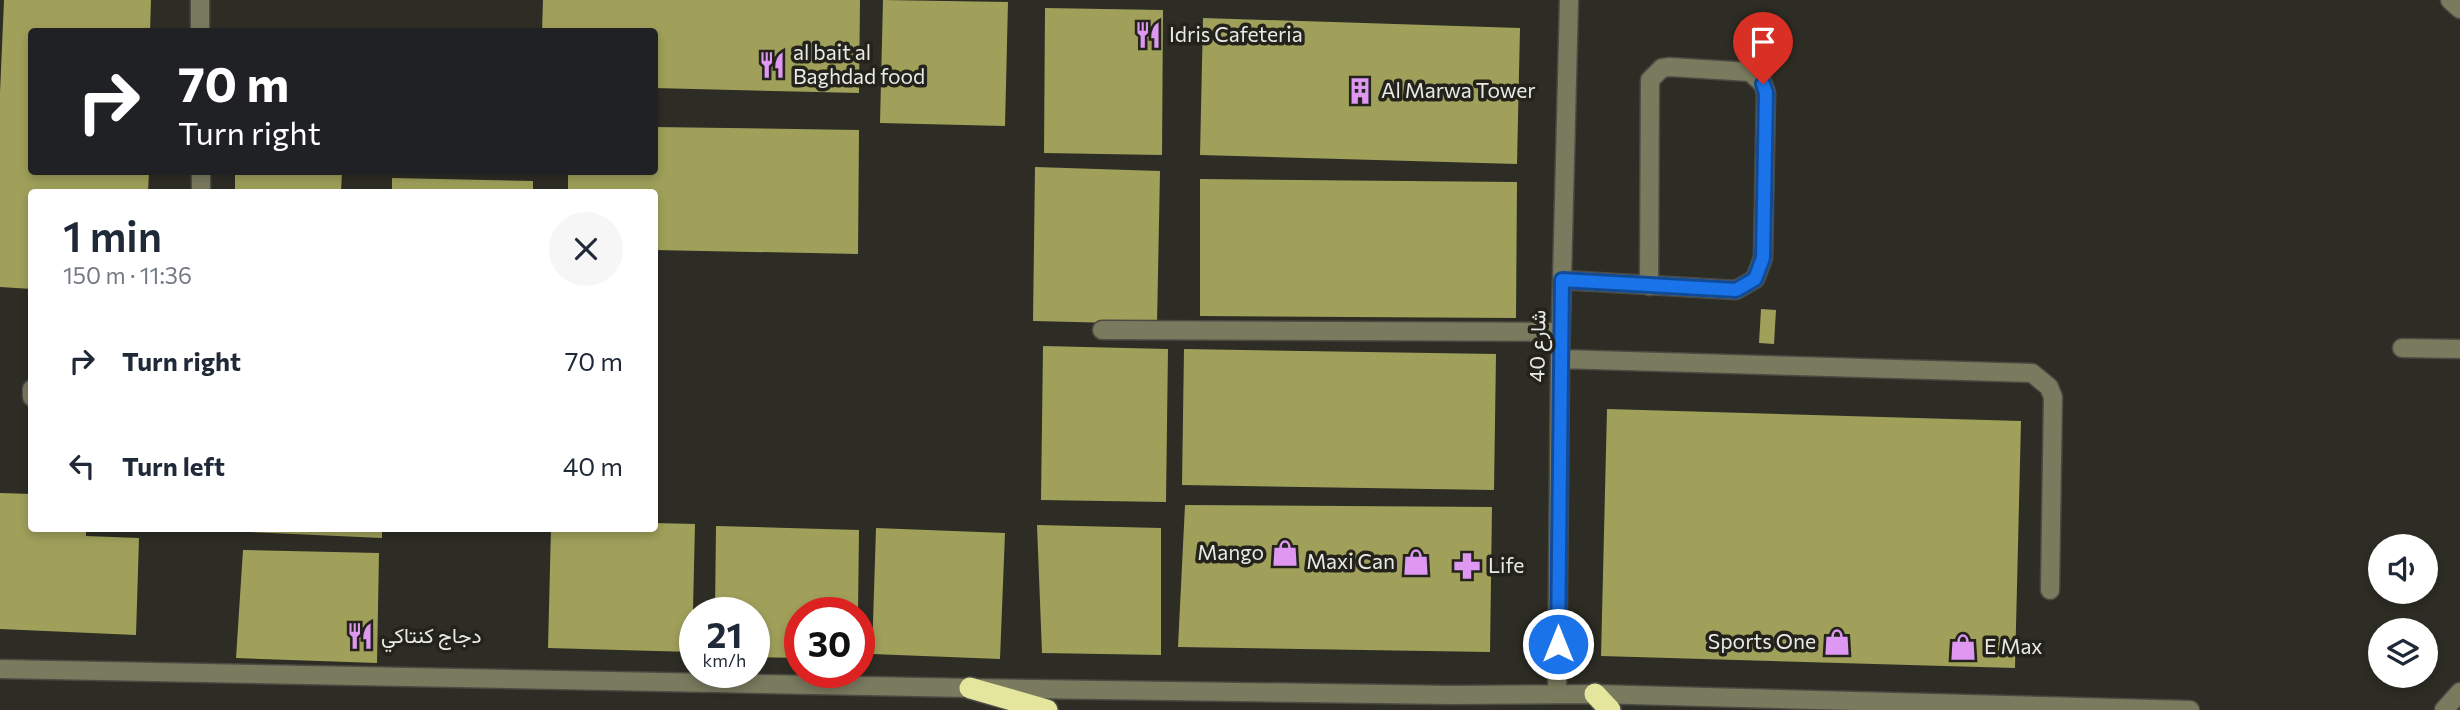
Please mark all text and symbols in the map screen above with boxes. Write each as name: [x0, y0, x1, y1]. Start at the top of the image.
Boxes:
pin: [1733, 12.0, 1793, 84]
restaurant icon: Idris Cafeteria: [1133, 20, 1163, 50]
place label: Idris Cafeteria: [1169, 21, 1303, 46]
icon: arrive: [1744, 23, 1782, 61]
place label: al bait al Baghdad food: [793, 39, 925, 88]
restaurant icon: al bait al Baghdad food: [757, 50, 787, 80]
text: 70 m: [178, 52, 289, 112]
icon: right: [63, 56, 154, 147]
building icon: Al Marwa Tower: [1345, 76, 1375, 106]
place label: Al Marwa Tower: [1381, 77, 1536, 102]
text: Turn right: [178, 112, 321, 152]
text: 1 min: [63, 209, 162, 261]
button: close: [549, 212, 623, 286]
text: 150 m · 11:36: [63, 261, 192, 289]
street label: شارع 40: [1523, 309, 1553, 383]
icon: right: [63, 342, 101, 380]
text: Turn right: [122, 345, 241, 376]
text: 70 m: [565, 345, 623, 376]
icon: left: [63, 447, 101, 485]
text: Turn left: [122, 450, 225, 481]
text: 40 m: [563, 450, 623, 481]
map controls: [2368, 534, 2438, 688]
button: sound: [2368, 534, 2438, 604]
shop icon: Mango: [1270, 538, 1300, 568]
place label: Mango: [1197, 539, 1264, 564]
shop icon: Maxi Can: [1401, 547, 1431, 577]
place label: Maxi Can: [1306, 548, 1395, 573]
pharmacy icon: Life: [1452, 551, 1482, 581]
place label: Life: [1488, 552, 1524, 577]
speed limit sign: 30: [784, 597, 875, 688]
position arrow: [1521, 607, 1595, 681]
text: 21: [707, 612, 742, 655]
button: layers: [2368, 618, 2438, 688]
restaurant icon: دجاج كنتاكي: [345, 621, 375, 651]
place label: دجاج كنتاكي: [381, 622, 482, 653]
shop icon: Sports One: [1822, 627, 1852, 657]
place label: Sports One: [1708, 628, 1816, 653]
shop icon: E Max: [1948, 632, 1978, 662]
place label: E Max: [1984, 633, 2043, 658]
text: km/h: [703, 649, 746, 671]

